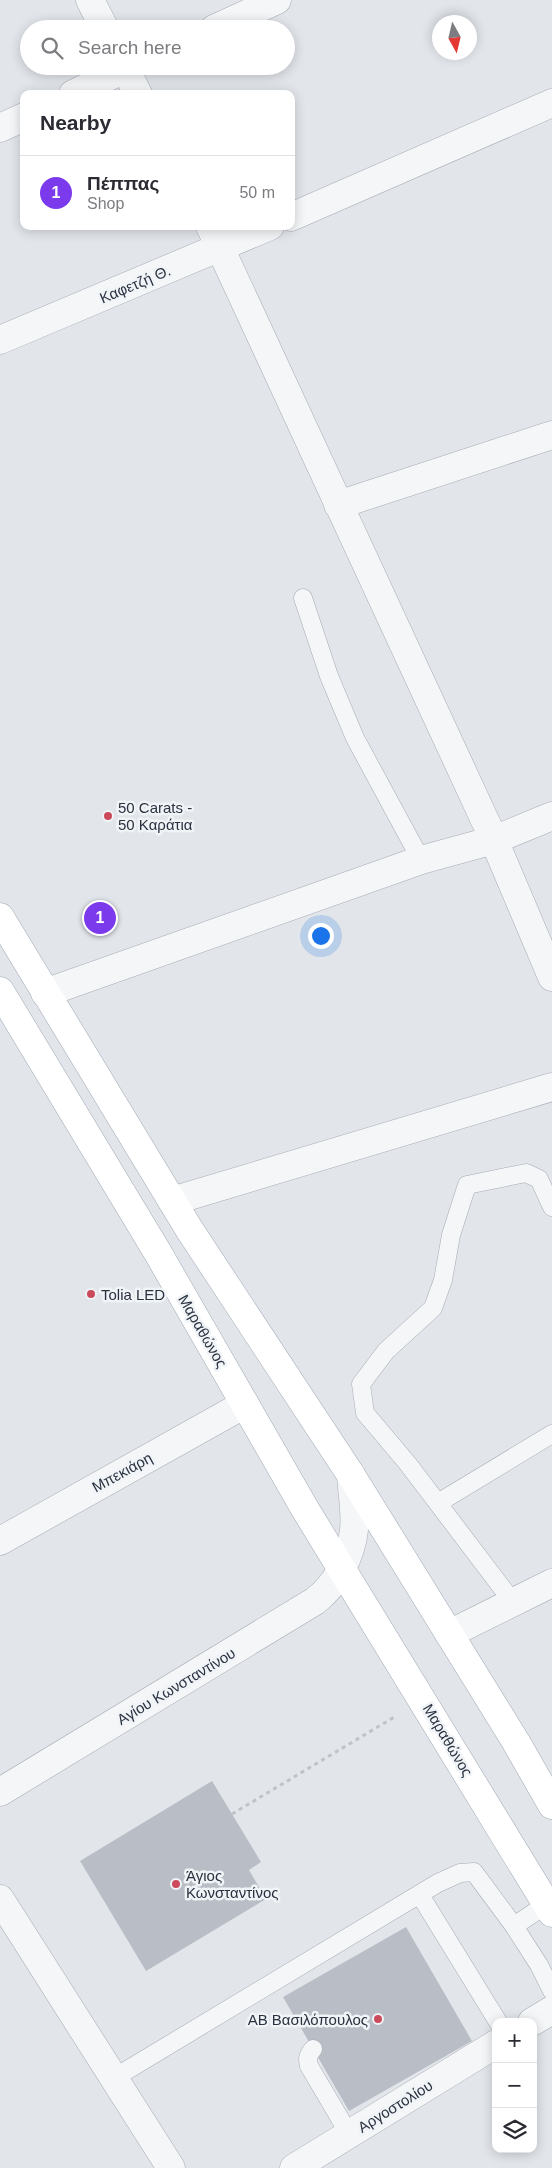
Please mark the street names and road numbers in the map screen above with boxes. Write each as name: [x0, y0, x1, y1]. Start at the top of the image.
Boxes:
street label: Καφετζή Θ.: [97, 261, 173, 307]
street label: Μαραθώνος: [175, 1291, 231, 1371]
street label: Μπεκιάρη: [89, 1449, 155, 1495]
street label: Αγίου Κωνσταντίνου: [114, 1644, 238, 1728]
street label: Μαραθώνος: [420, 1701, 476, 1779]
street label: Αργοστολίου: [355, 2076, 435, 2136]

